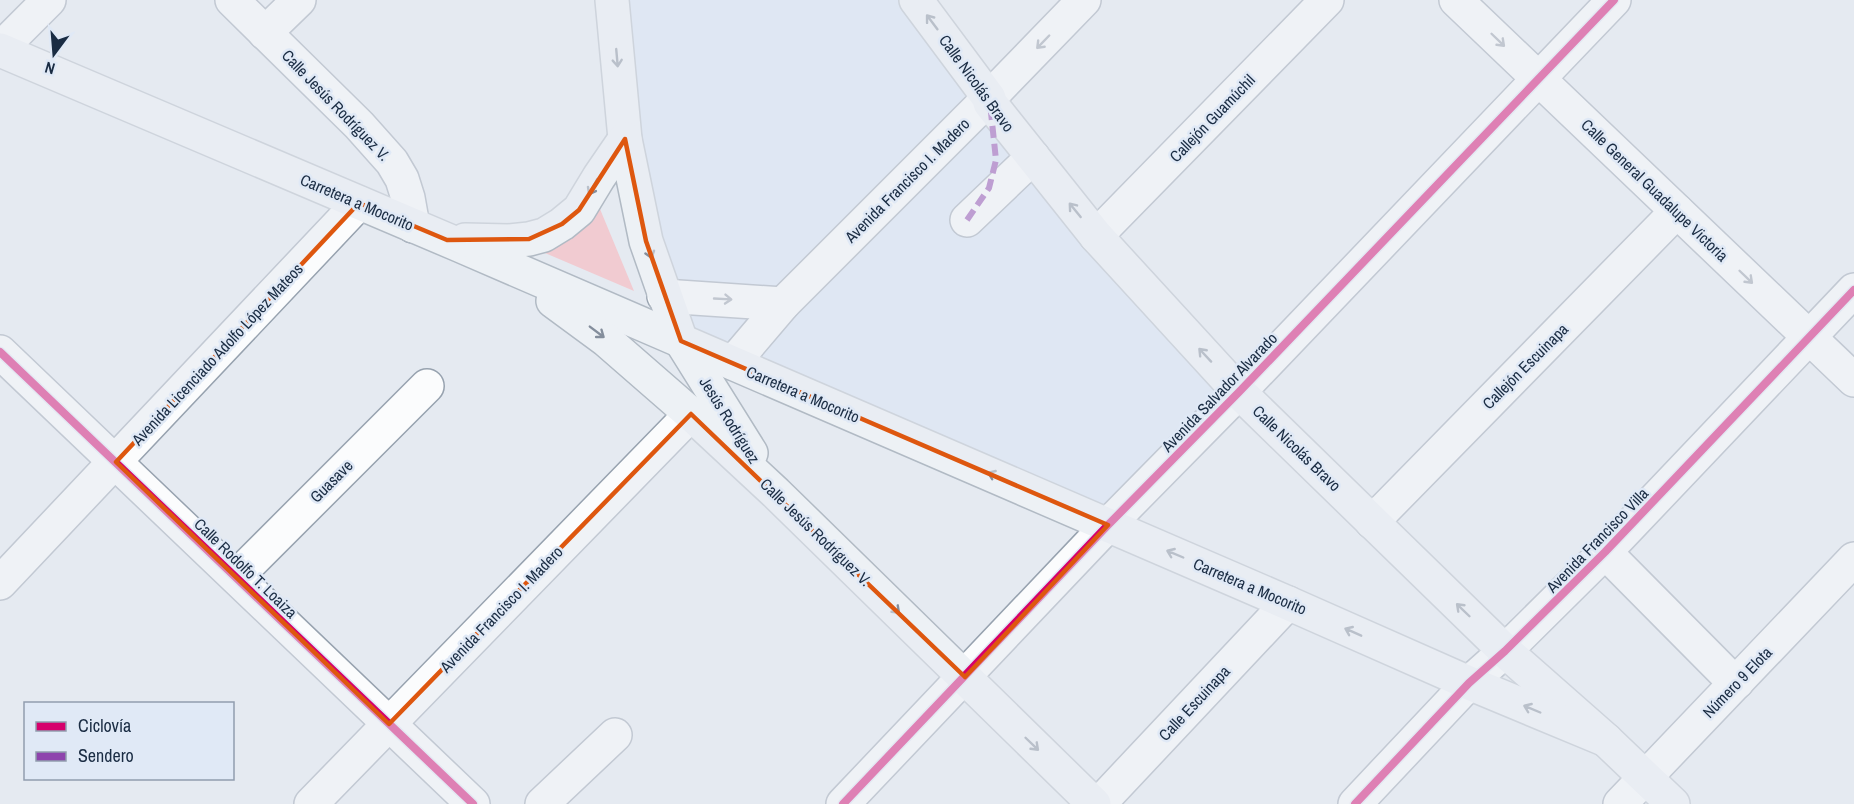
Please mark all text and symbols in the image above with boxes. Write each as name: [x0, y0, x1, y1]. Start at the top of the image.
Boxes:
one-way arrow: [926, 14, 939, 30]
north arrow: [24, 24, 84, 84]
street label: Calle Nicolás Bravo: [934, 30, 1020, 136]
one-way arrow: [1491, 33, 1506, 48]
one-way arrow: [1037, 34, 1051, 49]
street label: Calle Jesús Rodríguez V.: [277, 45, 395, 165]
one-way arrow: [612, 48, 623, 68]
text: N: [42, 57, 57, 80]
street label: Callejón Guamúchil: [1164, 69, 1260, 167]
street label: Avenida Francisco I. Madero: [839, 113, 974, 248]
street label: Calle General Guadalupe Victoria: [1577, 114, 1734, 267]
street label: Carretera a Mocorito: [297, 168, 417, 236]
one-way arrow: [587, 178, 598, 196]
one-way arrow: [1068, 203, 1082, 218]
one-way arrow: [644, 240, 655, 259]
street label: Avenida Licenciado Adolfo López Mateos: [126, 258, 308, 451]
one-way arrow: [1738, 269, 1753, 284]
one-way arrow: [712, 294, 732, 305]
street label: Callejón Escuinapa: [1477, 318, 1573, 414]
one-way arrow: [589, 326, 605, 339]
street label: Avenida Salvador Alvarado: [1155, 328, 1282, 457]
one-way arrow: [1198, 348, 1212, 363]
street label: Carretera a Mocorito: [743, 360, 863, 428]
street label: Jesús Rodríguez: [695, 372, 766, 468]
street label: Calle Nicolás Bravo: [1248, 400, 1346, 496]
street label: Guasave: [305, 455, 357, 507]
one-way arrow: [987, 470, 1005, 482]
street label: Calle Jesús Rodríguez V.: [756, 473, 876, 591]
street label: Avenida Francisco Villa: [1540, 482, 1653, 598]
street label: Calle Rodolfo T. Loaiza: [190, 513, 303, 623]
street label: Avenida Francisco I. Madero: [434, 541, 567, 678]
one-way arrow: [1166, 548, 1184, 559]
street label: Carretera a Mocorito: [1190, 552, 1310, 620]
one-way arrow: [885, 600, 900, 614]
one-way arrow: [1456, 604, 1471, 618]
one-way arrow: [1345, 625, 1363, 637]
street label: Número 9 Elota: [1697, 641, 1777, 722]
street label: Calle Escuinapa: [1153, 660, 1235, 745]
legend: [24, 702, 234, 780]
one-way arrow: [1523, 703, 1542, 714]
text: Ciclovía: [78, 713, 131, 738]
one-way arrow: [1024, 736, 1039, 751]
text: Sendero: [78, 743, 134, 768]

